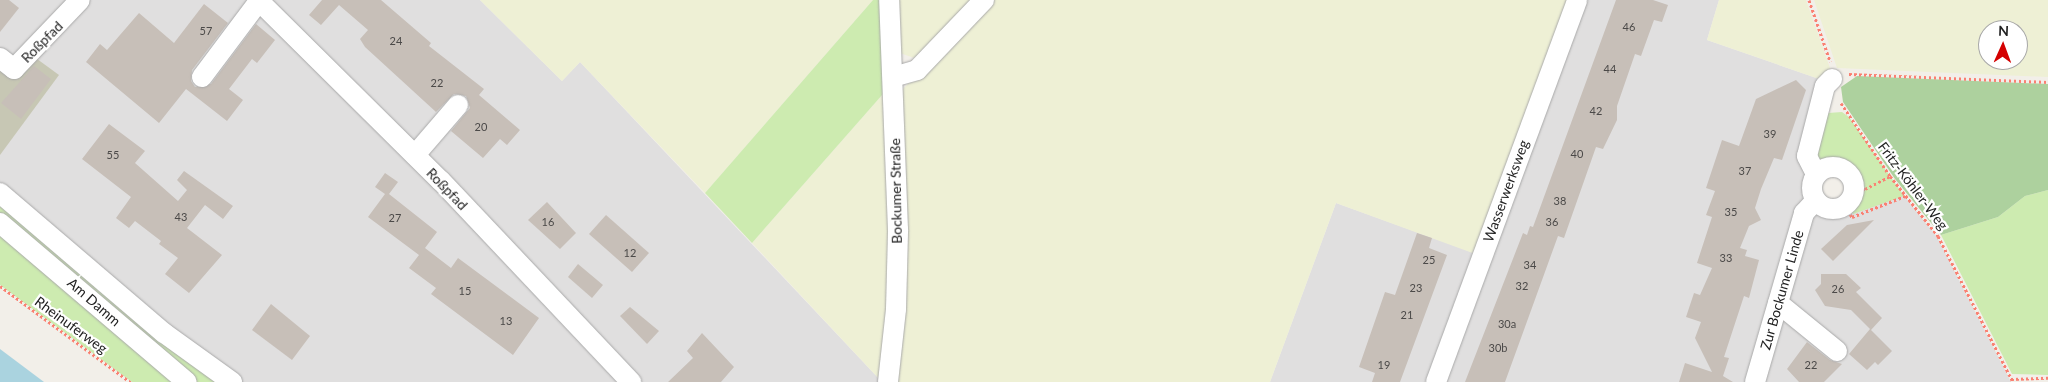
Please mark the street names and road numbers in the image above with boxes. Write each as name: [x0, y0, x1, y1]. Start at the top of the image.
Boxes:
street label: Roßpfad: [18, 18, 66, 66]
street label: Bockumer Straße: [887, 138, 905, 244]
street label: Wasserwerksweg: [1480, 138, 1532, 244]
street label: Fritz-Köhler-Weg: [1875, 139, 1951, 233]
street label: Roßpfad: [423, 165, 471, 213]
street label: Zur Bockumer Linde: [1757, 228, 1807, 352]
street label: Am Damm: [64, 274, 124, 330]
street label: Rheinuferweg: [31, 293, 111, 357]

